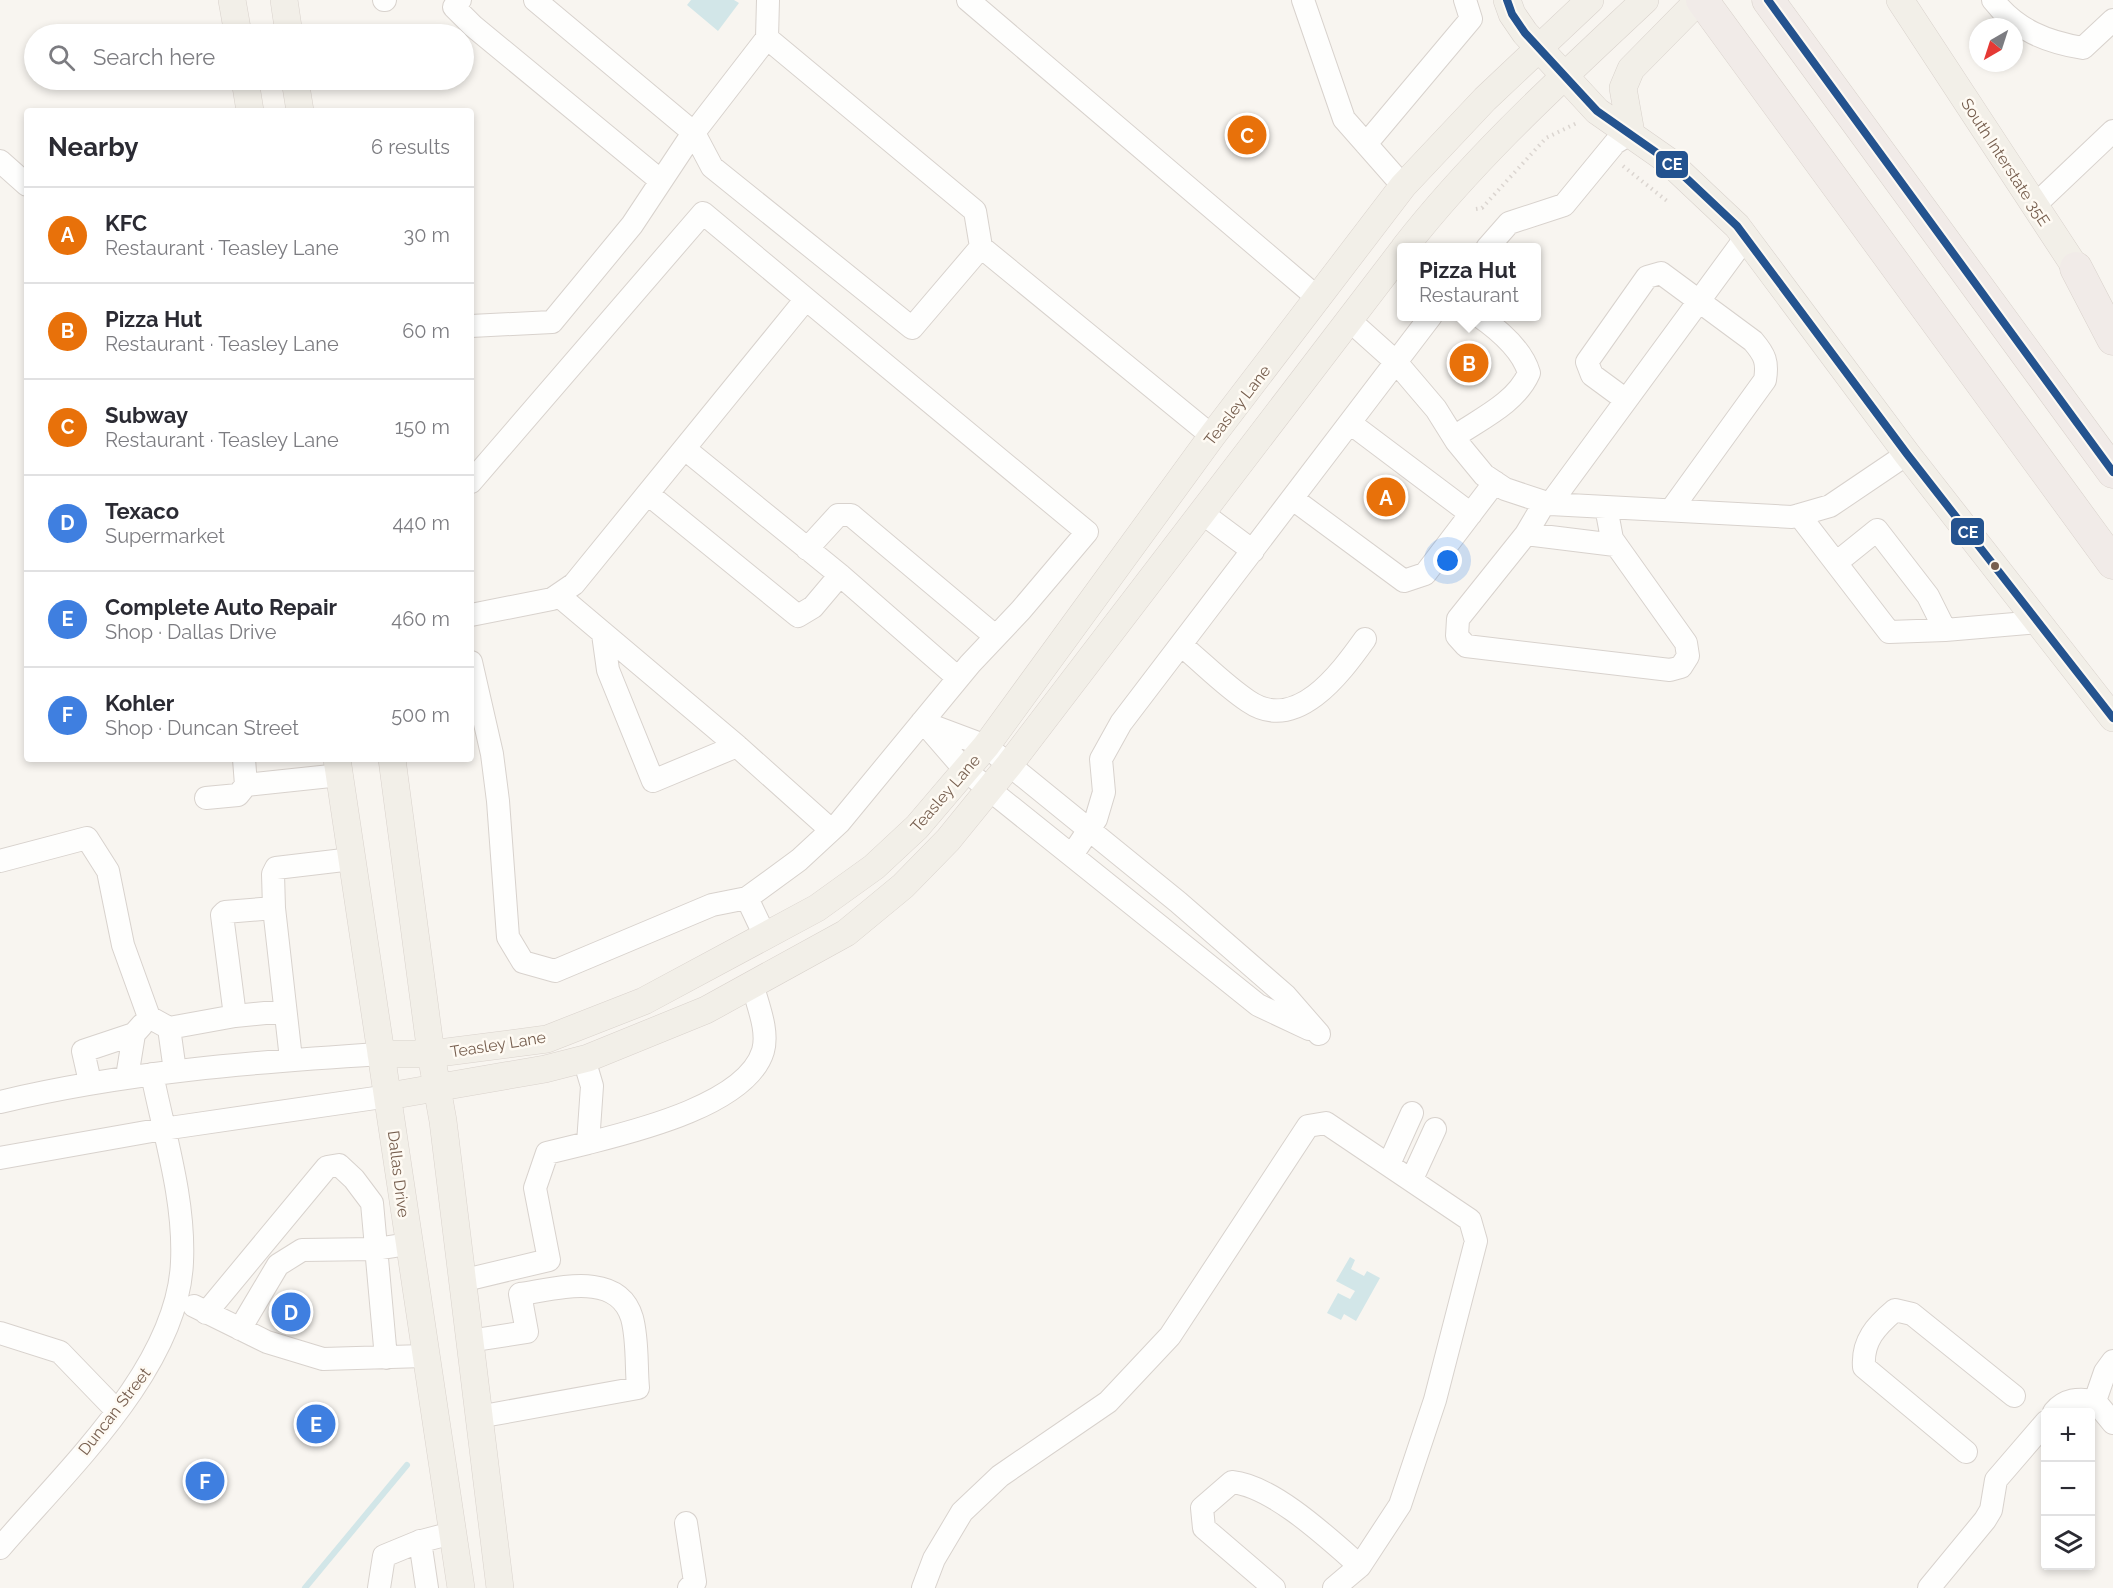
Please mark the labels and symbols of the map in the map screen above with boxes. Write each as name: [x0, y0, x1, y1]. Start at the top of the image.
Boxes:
north arrow: [1969, 18, 2023, 72]
street label: South Interstate 35E: [1957, 95, 2054, 230]
pin: C: [1228, 112, 1266, 158]
line badge: CE: [1655, 150, 1689, 179]
text: CE: [1662, 155, 1683, 174]
pin: B: [1450, 340, 1488, 386]
street label: Teasley Lane: [1200, 361, 1275, 449]
pin: A: [1366, 474, 1406, 520]
line badge: CE: [1950, 517, 1985, 546]
text: CE: [1958, 523, 1979, 542]
your location: [1433, 546, 1462, 575]
unlabelled marker: [1989, 560, 2001, 572]
street label: Teasley Lane: [907, 751, 984, 836]
street label: Teasley Lane: [449, 1028, 547, 1061]
street label: Dallas Drive: [384, 1129, 413, 1219]
pin: D: [272, 1290, 310, 1334]
street label: Duncan Street: [74, 1363, 155, 1459]
pin: E: [296, 1402, 336, 1446]
pin: F: [186, 1458, 224, 1504]

